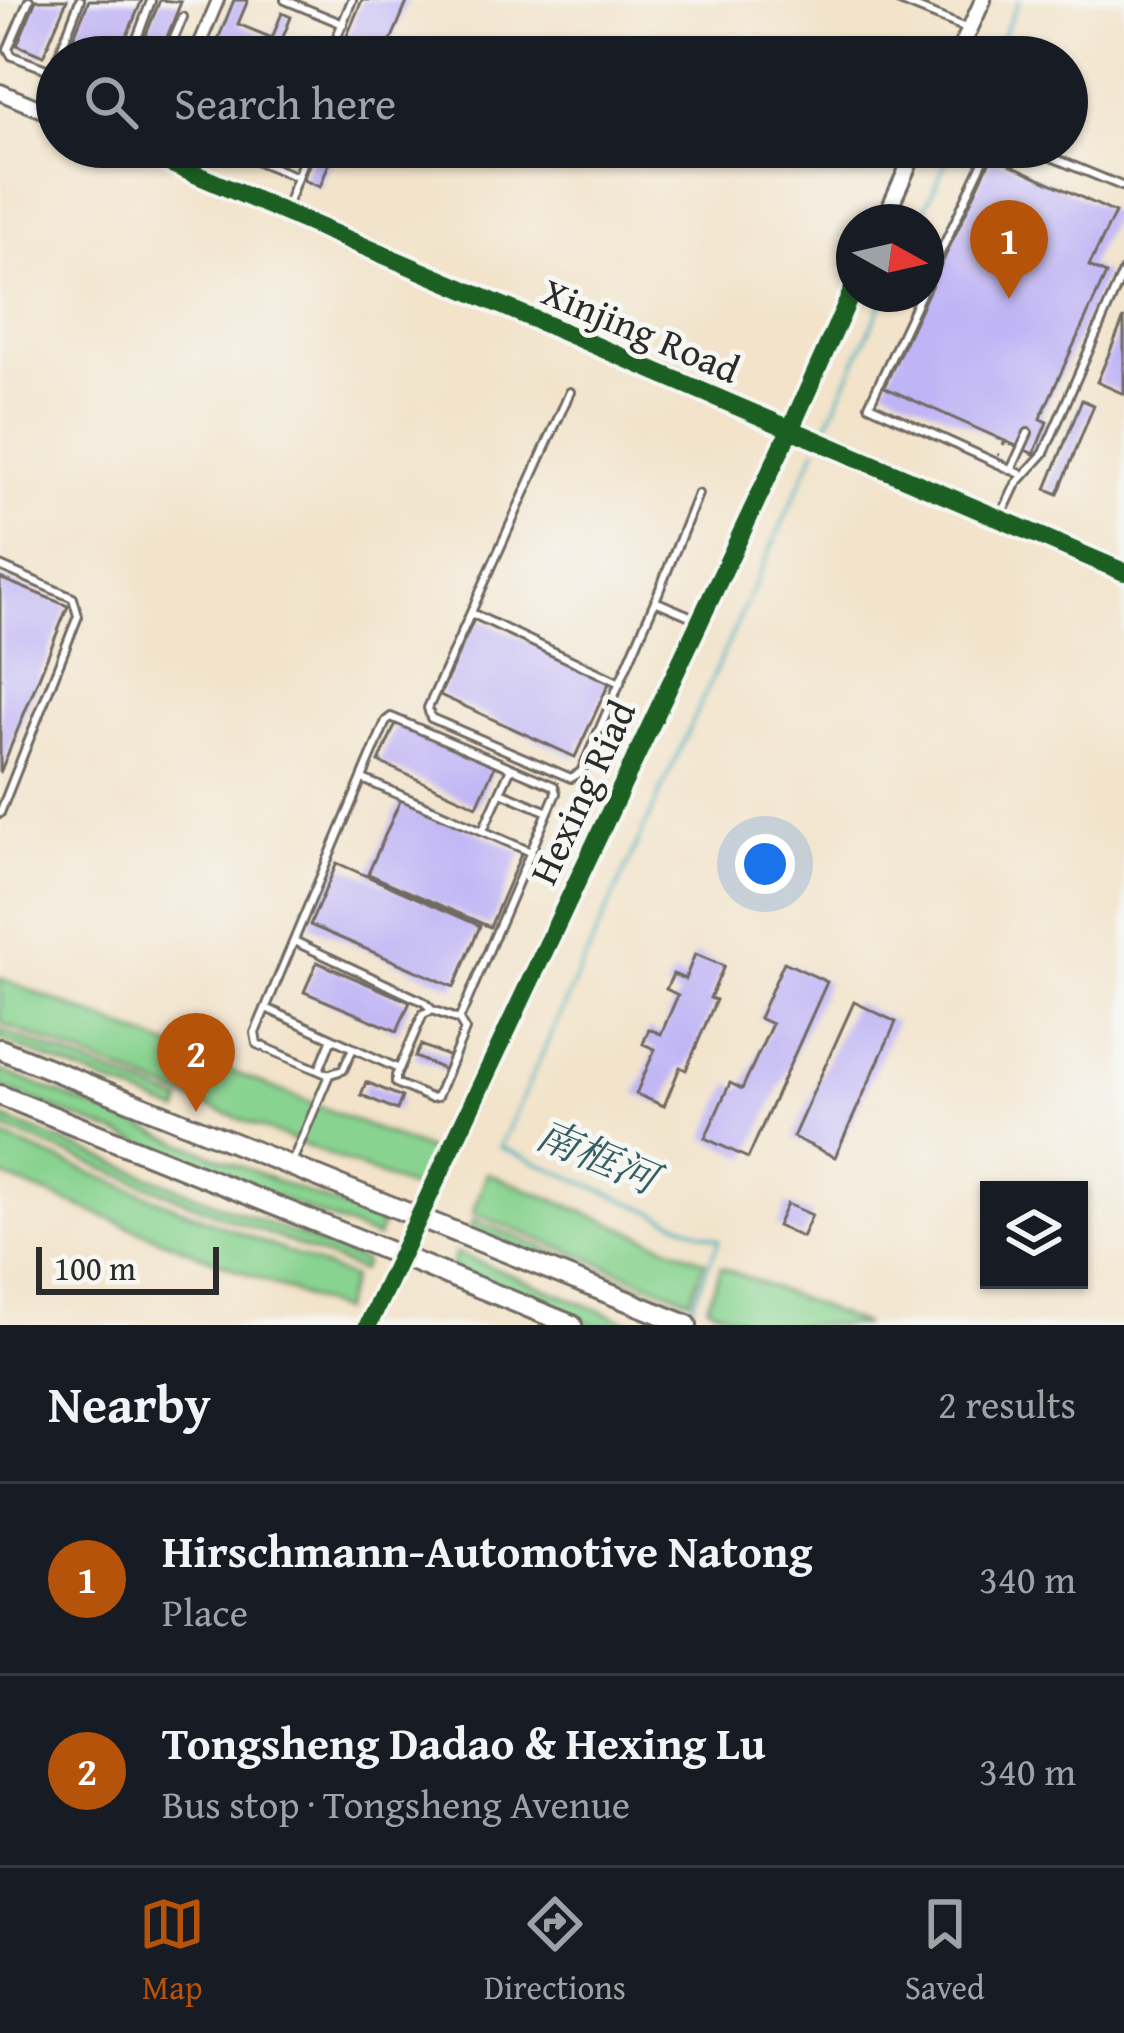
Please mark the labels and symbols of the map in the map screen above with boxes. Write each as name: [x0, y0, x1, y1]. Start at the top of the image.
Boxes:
pin: 1: [970, 200, 1048, 299]
north arrow: [836, 204, 944, 312]
street label: Xinjing Road: [533, 262, 749, 397]
street label: Hexing Riad: [514, 690, 649, 893]
your location: [735, 834, 795, 894]
pin: 2: [157, 1013, 235, 1112]
water label: 南框河: [527, 1103, 674, 1211]
scale bar: [36, 1241, 219, 1294]

